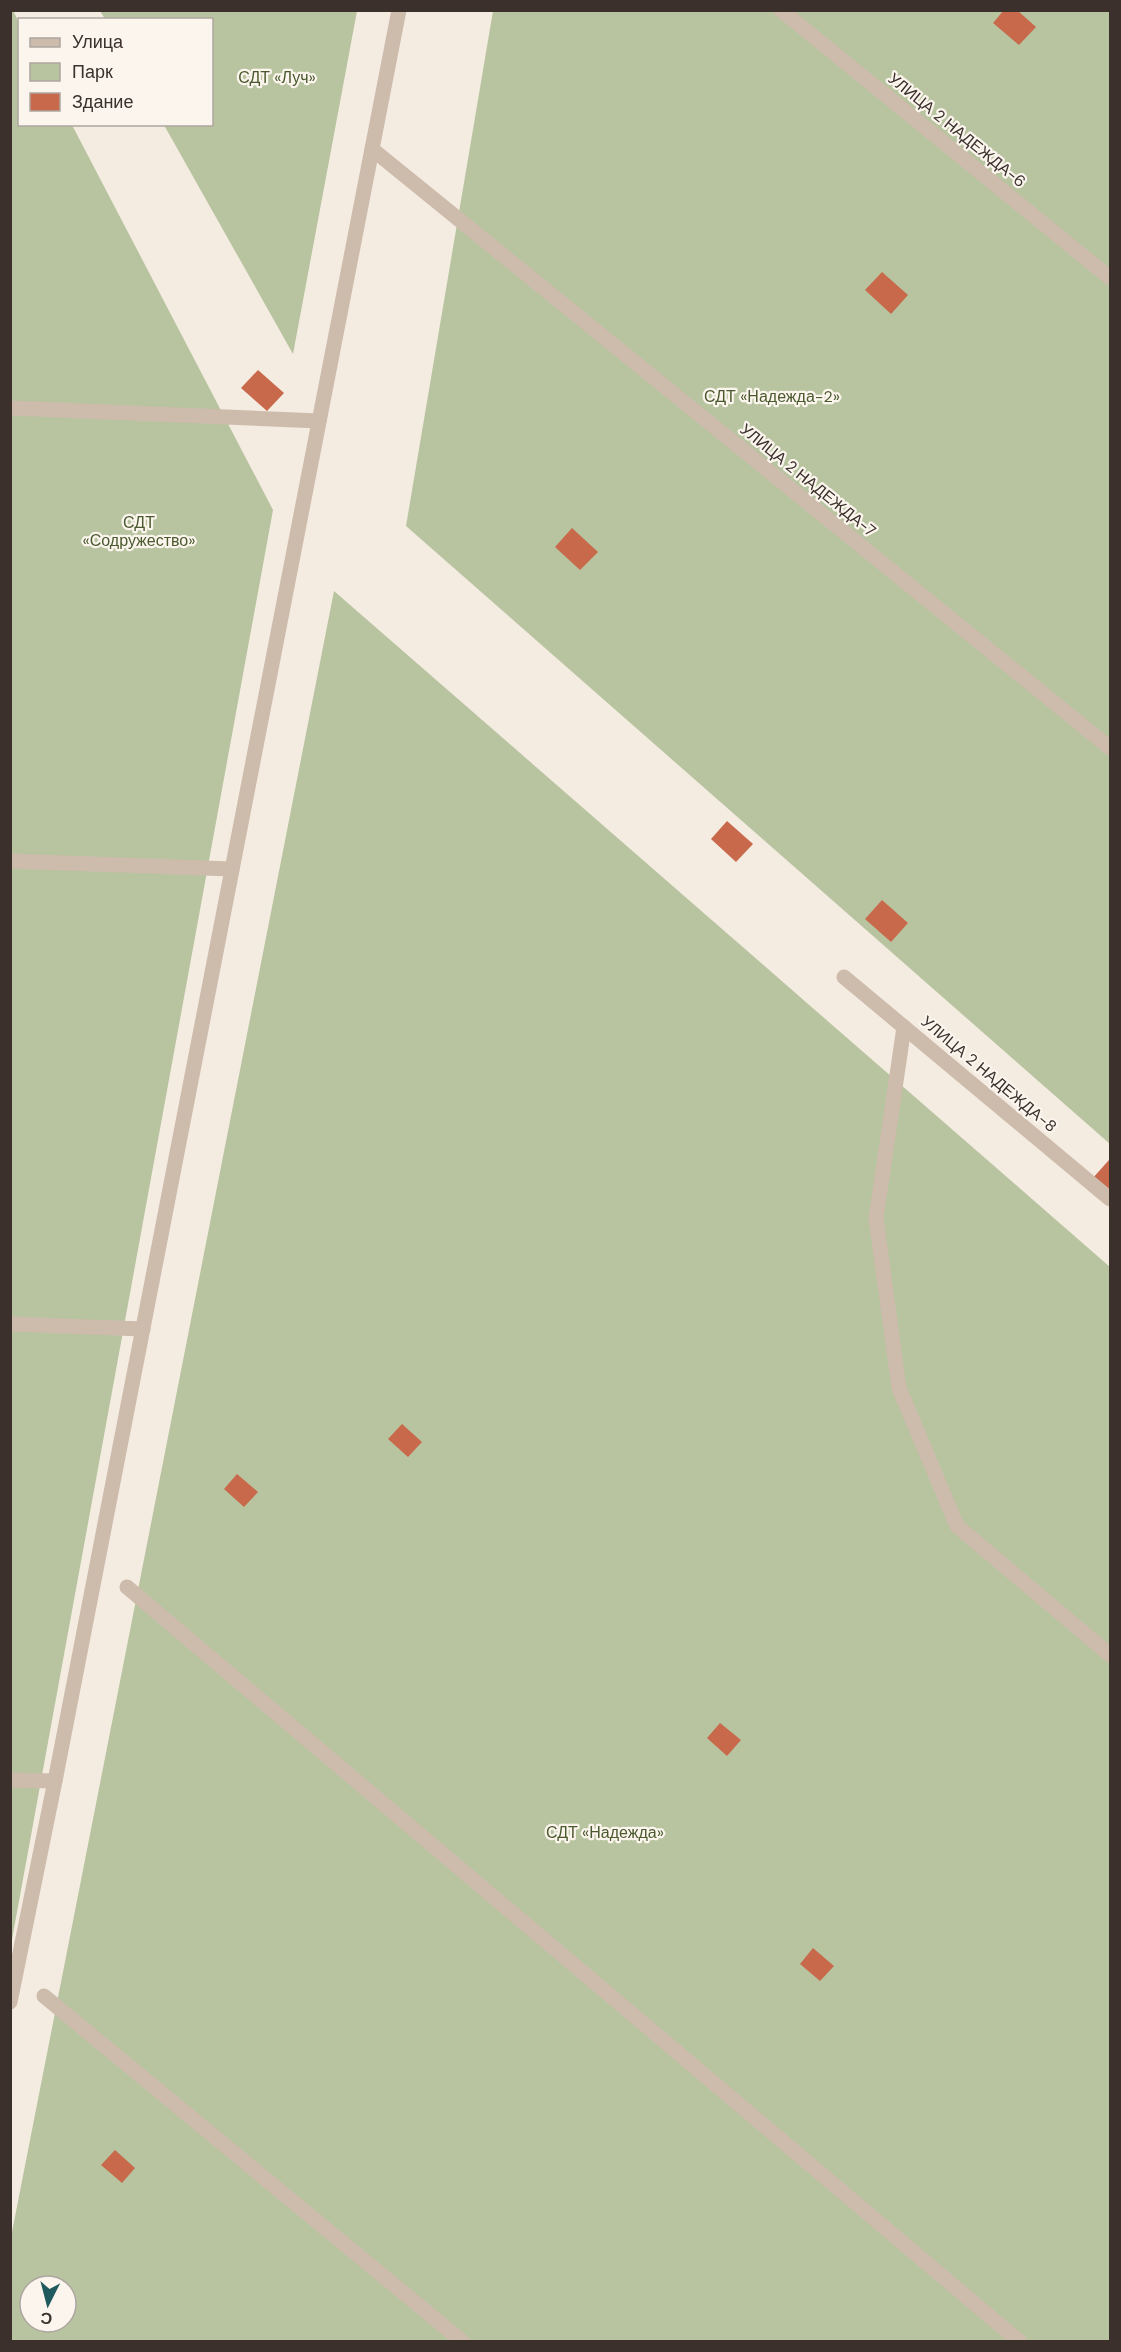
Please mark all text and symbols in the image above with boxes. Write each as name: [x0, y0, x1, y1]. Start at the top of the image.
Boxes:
legend: [18, 18, 213, 126]
text: Улица: [72, 30, 124, 54]
text: Парк: [72, 60, 113, 84]
park label: СДТ «Луч»: [238, 67, 316, 88]
street label: УЛИЦА 2 НАДЕЖДА-6: [884, 68, 1030, 192]
text: Здание: [72, 90, 133, 114]
park label: СДТ «Надежда-2»: [704, 386, 840, 407]
street label: УЛИЦА 2 НАДЕЖДА-7: [736, 419, 880, 541]
park label: СДТ «Содружество»: [83, 512, 195, 551]
street label: УЛИЦА 2 НАДЕЖДА-8: [917, 1011, 1061, 1137]
park label: СДТ «Надежда»: [546, 1822, 664, 1843]
north arrow: [18, 2274, 78, 2334]
text: С: [39, 2307, 53, 2329]

